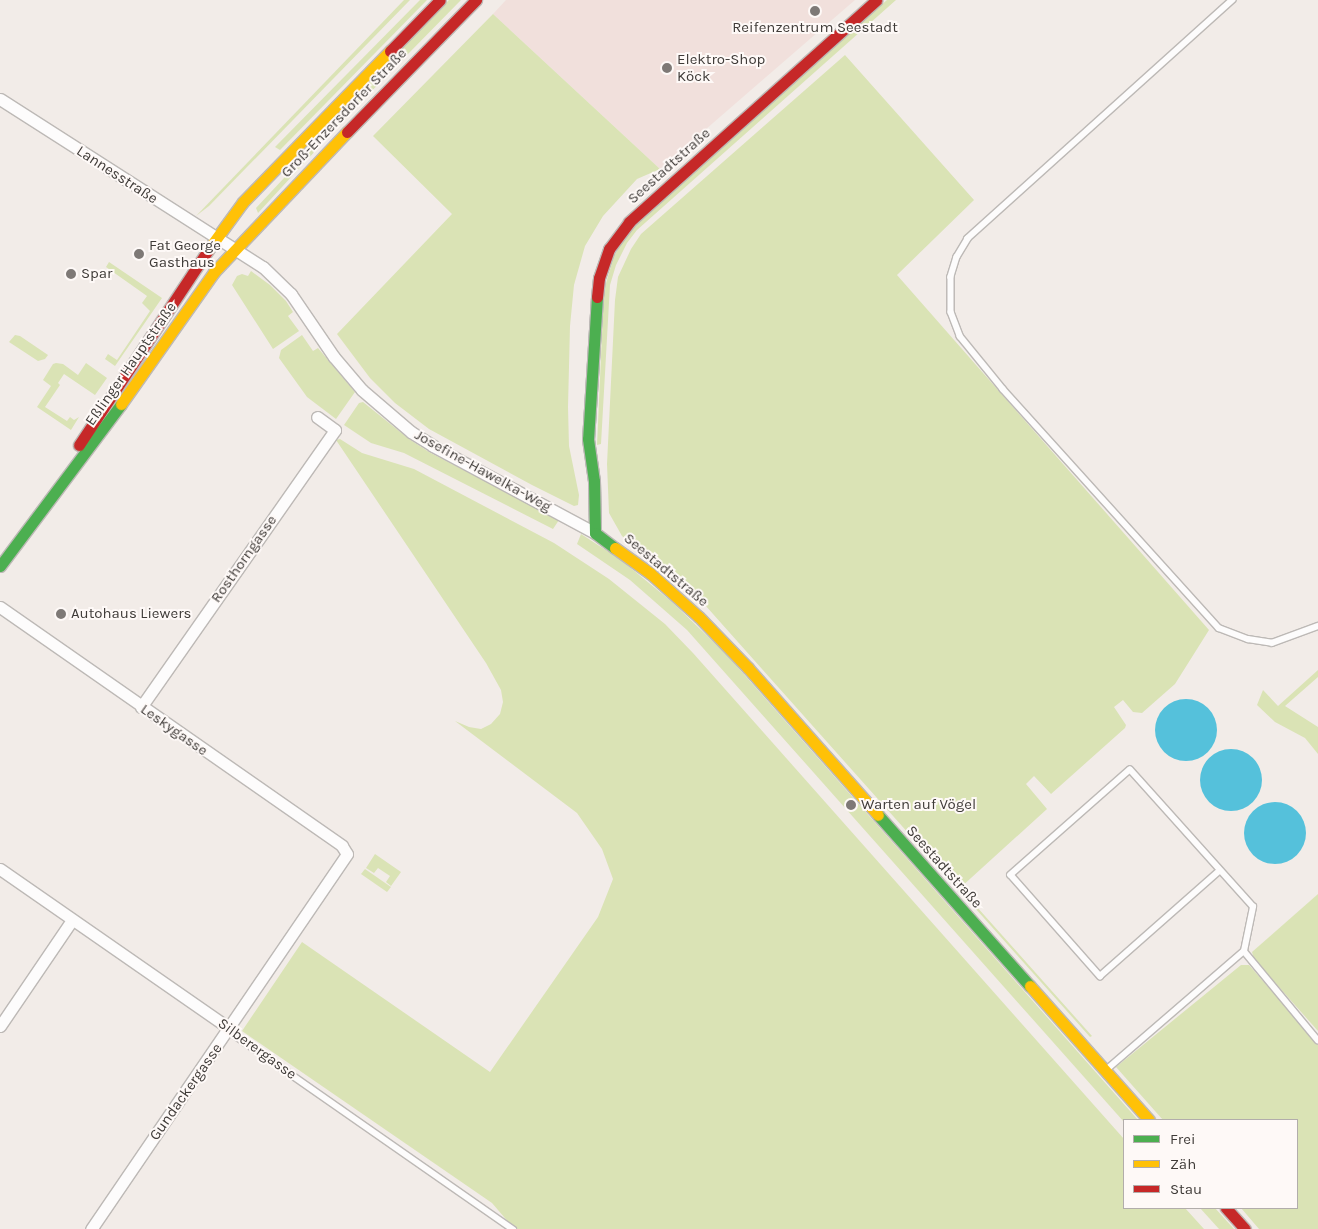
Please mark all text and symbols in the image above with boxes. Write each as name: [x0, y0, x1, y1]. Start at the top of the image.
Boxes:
marker: Reifenzentrum Seestadt: [809, 5, 821, 17]
place label: Reifenzentrum Seestadt: [732, 19, 898, 37]
street label: Groß-Enzersdorfer Straße: [277, 45, 411, 181]
place label: Elektro-Shop Köck: [677, 50, 765, 85]
marker: Elektro-Shop Köck: [661, 62, 673, 74]
street label: Seestadtstraße: [624, 124, 714, 208]
street label: Lannesstraße: [73, 142, 161, 208]
place label: Fat George Gasthaus: [149, 236, 221, 271]
marker: Fat George Gasthaus: [133, 248, 145, 260]
place label: Spar: [81, 265, 113, 283]
marker: Spar: [65, 268, 77, 280]
street label: Eßlinger Hauptstraße: [82, 299, 180, 429]
street label: Josefine-Hawelka-Weg: [412, 426, 554, 516]
street label: Rosthorngasse: [207, 512, 281, 606]
street label: Seestadtstraße: [620, 529, 712, 611]
place label: Autohaus Liewers: [71, 605, 191, 623]
marker: Autohaus Liewers: [55, 608, 67, 620]
street label: Leskygasse: [137, 700, 211, 760]
place label: Warten auf Vögel: [861, 796, 976, 814]
marker: Warten auf Vögel: [845, 799, 857, 811]
street label: Seestadtstraße: [902, 822, 986, 912]
street label: Silberergasse: [214, 1014, 300, 1084]
street label: Gundackergasse: [146, 1040, 226, 1144]
legend: [1123, 1119, 1298, 1209]
text: Frei: [1170, 1130, 1195, 1148]
text: Zäh: [1170, 1155, 1196, 1173]
text: Stau: [1170, 1180, 1202, 1198]

